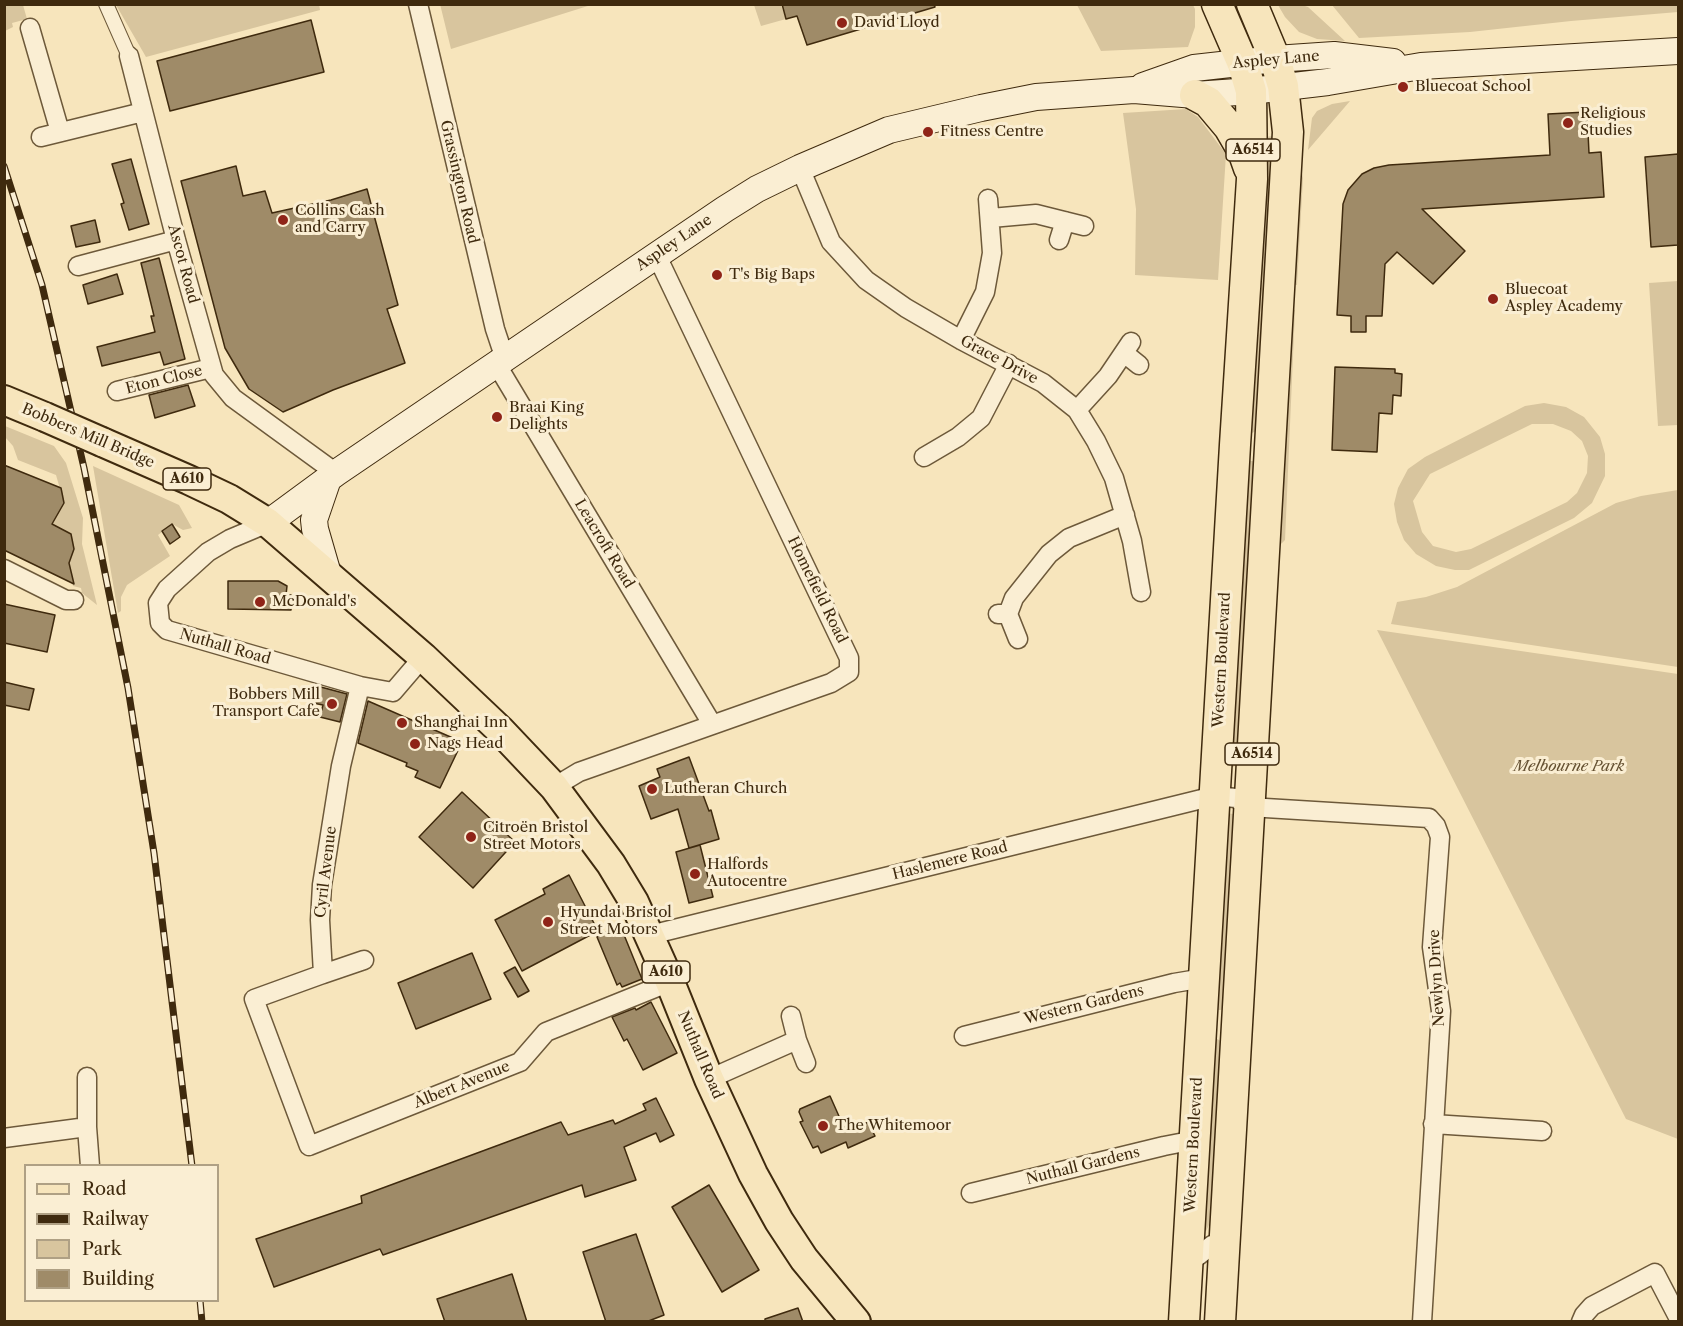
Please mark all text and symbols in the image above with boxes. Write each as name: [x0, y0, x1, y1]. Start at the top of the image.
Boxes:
place label: David Lloyd: [854, 14, 940, 32]
marker: David Lloyd: [835, 16, 849, 30]
street label: Aspley Lane: [1232, 47, 1320, 73]
place label: Bluecoat School: [1415, 78, 1531, 96]
marker: Bluecoat School: [1396, 80, 1410, 94]
place label: Religious Studies: [1580, 105, 1646, 140]
marker: Religious Studies: [1561, 116, 1575, 130]
street label: Grassington Road: [436, 119, 482, 245]
place label: Fitness Centre: [940, 123, 1044, 141]
marker: Fitness Centre: [921, 125, 935, 139]
road number: A6514: [1226, 139, 1280, 161]
place label: Collins Cash and Carry: [295, 202, 385, 237]
street label: Aspley Lane: [633, 211, 715, 275]
marker: Collins Cash and Carry: [276, 213, 290, 227]
street label: Ascot Road: [164, 222, 202, 306]
place label: T's Big Baps: [729, 266, 815, 284]
marker: T's Big Baps: [710, 268, 724, 282]
place label: Bluecoat Aspley Academy: [1505, 281, 1623, 316]
marker: Bluecoat Aspley Academy: [1486, 292, 1500, 306]
street label: Grace Drive: [957, 332, 1041, 388]
street label: Eton Close: [124, 362, 204, 398]
place label: Braai King Delights: [509, 399, 584, 434]
street label: Bobbers Mill Bridge: [19, 400, 157, 472]
marker: Braai King Delights: [490, 410, 504, 424]
road number: A610: [163, 468, 211, 490]
street label: Leacroft Road: [570, 496, 638, 592]
street label: Homefield Road: [783, 534, 851, 646]
street label: Western Boulevard: [1209, 592, 1235, 728]
place label: McDonald's: [272, 593, 357, 611]
marker: McDonald's: [253, 595, 267, 609]
street label: Nuthall Road: [177, 625, 273, 669]
place label: Bobbers Mill Transport Cafe: [212, 686, 320, 721]
marker: Bobbers Mill Transport Cafe: [325, 697, 339, 711]
place label: Shanghai Inn: [414, 714, 508, 732]
marker: Shanghai Inn: [395, 716, 409, 730]
place label: Nags Head: [427, 735, 503, 753]
marker: Nags Head: [408, 737, 422, 751]
road number: A6514: [1225, 743, 1279, 765]
park label: Melbourne Park: [1514, 758, 1624, 776]
place label: Lutheran Church: [664, 780, 787, 798]
marker: Lutheran Church: [645, 782, 659, 796]
place label: Citroën Bristol Street Motors: [483, 819, 588, 854]
street label: Cyril Avenue: [311, 825, 341, 919]
marker: Citroën Bristol Street Motors: [464, 830, 478, 844]
street label: Haslemere Road: [891, 838, 1009, 884]
place label: Halfords Autocentre: [707, 856, 787, 891]
marker: Halfords Autocentre: [688, 867, 702, 881]
place label: Hyundai Bristol Street Motors: [560, 904, 672, 939]
marker: Hyundai Bristol Street Motors: [541, 915, 555, 929]
street label: Newlyn Drive: [1425, 929, 1449, 1027]
road number: A610: [642, 961, 690, 983]
street label: Western Gardens: [1022, 981, 1146, 1029]
street label: Nuthall Road: [673, 1008, 727, 1102]
street label: Albert Avenue: [411, 1058, 513, 1112]
street label: Western Boulevard: [1181, 1077, 1207, 1213]
place label: The Whitemoor: [835, 1117, 951, 1135]
marker: The Whitemoor: [816, 1119, 830, 1133]
street label: Nuthall Gardens: [1024, 1143, 1142, 1189]
legend: [24, 1164, 219, 1302]
text: Road: [82, 1178, 127, 1200]
text: Railway: [82, 1208, 149, 1230]
text: Park: [82, 1238, 121, 1260]
text: Building: [82, 1268, 154, 1290]

